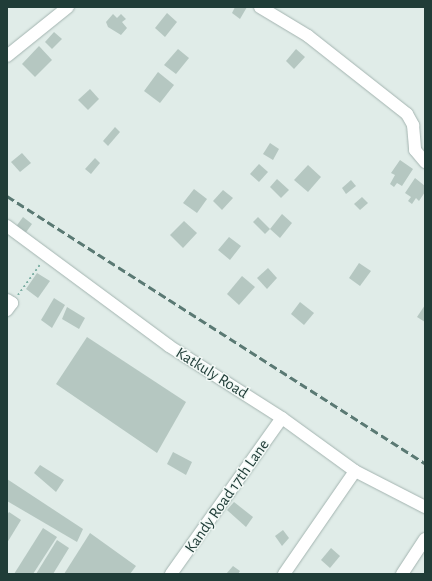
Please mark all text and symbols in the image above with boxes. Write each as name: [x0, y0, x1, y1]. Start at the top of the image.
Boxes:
street label: Katkuly Road: [172, 343, 252, 403]
street label: Kandy Road 17th Lane: [181, 436, 273, 556]

